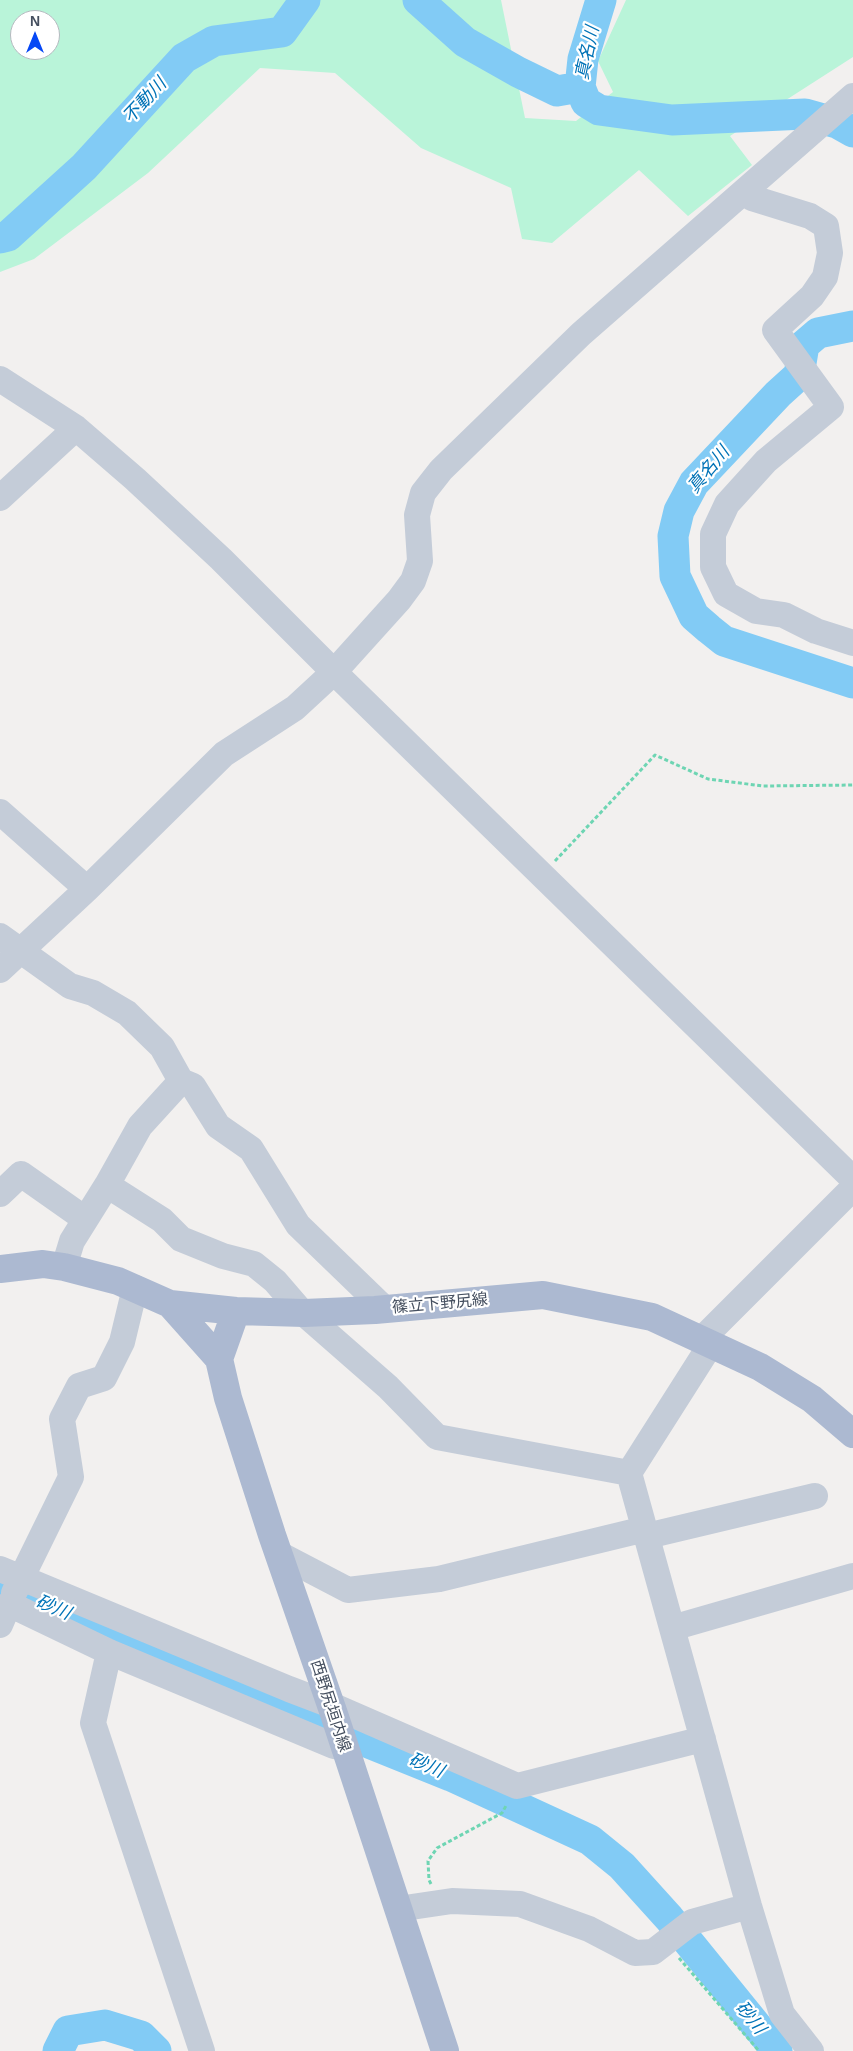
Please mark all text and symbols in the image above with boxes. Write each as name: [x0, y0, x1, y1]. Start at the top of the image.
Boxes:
north arrow: [10, 10, 60, 60]
text: N: [30, 13, 40, 29]
water label: 真名川: [572, 24, 604, 82]
water label: 不動川: [119, 74, 171, 128]
water label: 真名川: [683, 442, 735, 498]
street label: 篠立下野尻線: [391, 1290, 489, 1318]
water label: 砂川: [32, 1591, 74, 1625]
street label: 西野尻垣内線: [306, 1657, 354, 1755]
water label: 砂川: [405, 1749, 447, 1783]
water label: 砂川: [730, 1997, 770, 2039]

